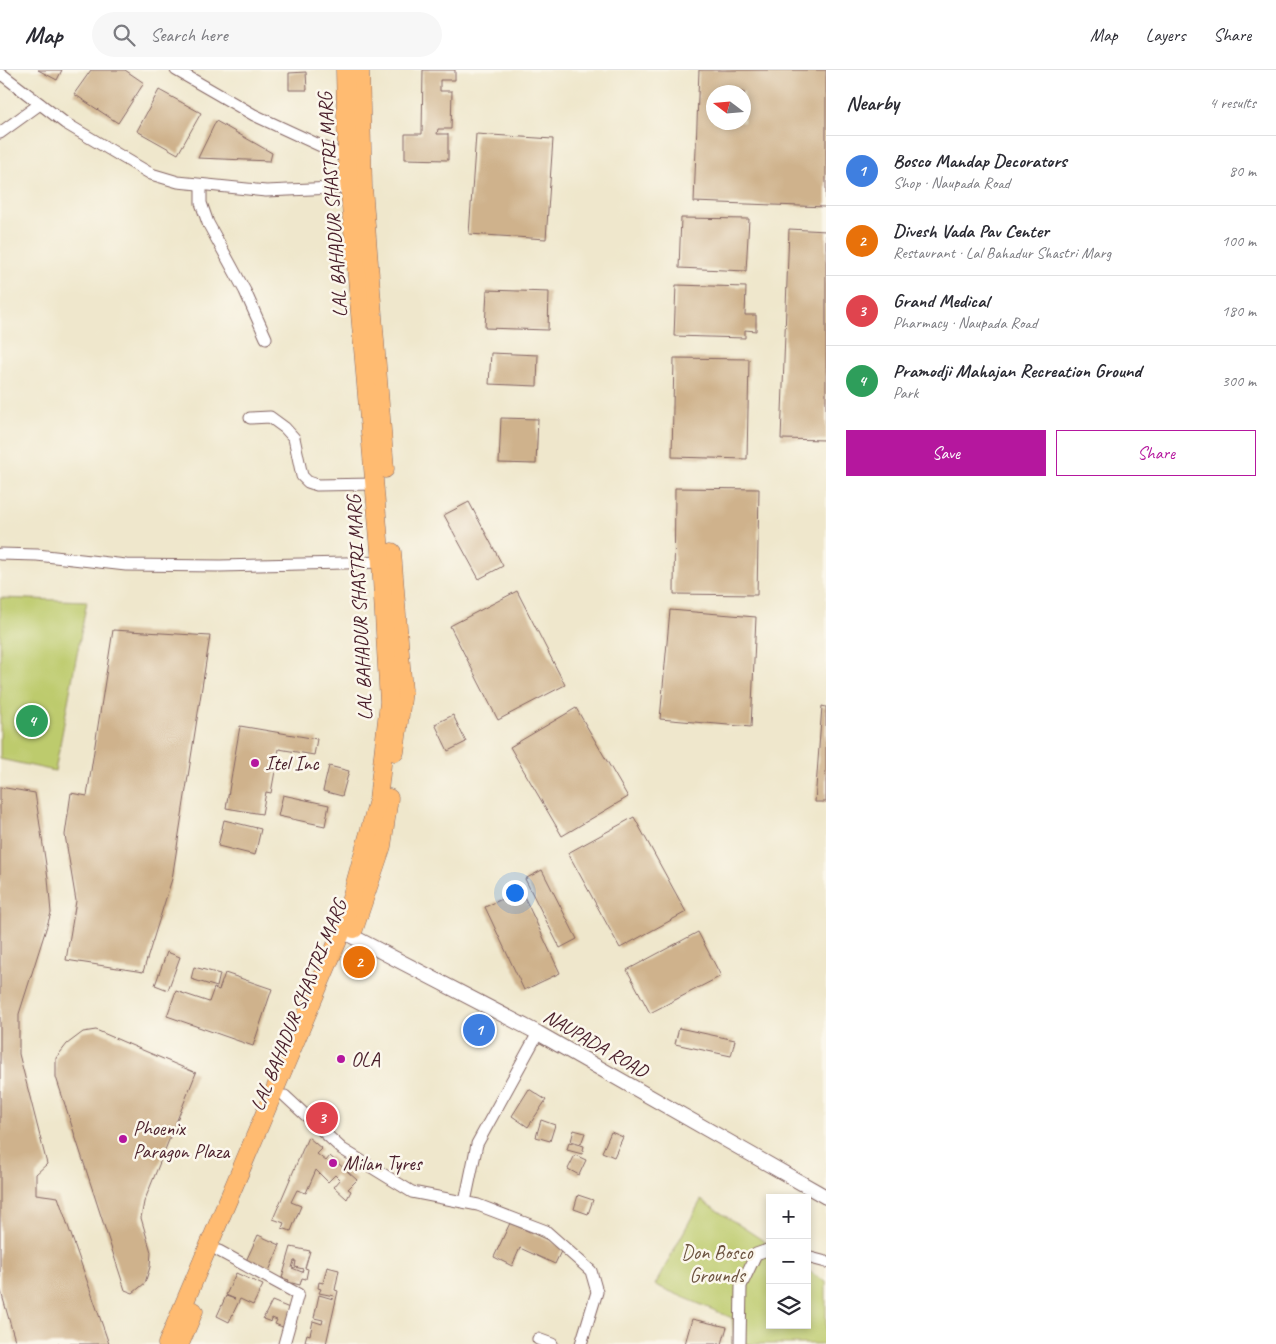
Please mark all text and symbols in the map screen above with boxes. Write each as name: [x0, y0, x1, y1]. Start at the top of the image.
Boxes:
search box: [92, 12, 442, 57]
text: Map: [25, 20, 62, 50]
icon: search: [110, 21, 138, 49]
text: Search here: [150, 23, 228, 47]
text: Map: [1090, 24, 1118, 46]
text: Layers: [1146, 24, 1185, 46]
text: Share: [1213, 24, 1251, 46]
north arrow: [706, 85, 751, 130]
street label: LAL BAHADUR SHASTRI MARG: [312, 90, 353, 318]
text: Nearby: [846, 90, 899, 116]
text: 4 results: [1209, 93, 1256, 113]
text: Bosco Mandap Decorators: [893, 149, 1067, 173]
text: 1: [858, 161, 866, 181]
text: 80 m: [1229, 161, 1256, 181]
text: Shop · Naupada Road: [893, 173, 1010, 193]
text: Divesh Vada Pav Center: [893, 219, 1049, 243]
text: 2: [858, 231, 866, 251]
text: 100 m: [1222, 231, 1256, 251]
text: Restaurant · Lal Bahadur Shastri Marg: [893, 243, 1111, 263]
text: Grand Medical: [893, 289, 989, 313]
text: 3: [858, 301, 866, 321]
text: 180 m: [1222, 301, 1256, 321]
text: Pharmacy · Naupada Road: [893, 313, 1037, 333]
text: Pramodji Mahajan Recreation Ground: [893, 359, 1141, 383]
text: 4: [858, 371, 866, 391]
text: 300 m: [1222, 371, 1256, 391]
text: Park: [893, 383, 918, 403]
button: Save: [846, 430, 1046, 476]
button: Share: [1056, 430, 1256, 476]
street label: LAL BAHADUR SHASTRI MARG: [341, 493, 378, 721]
pin: 4: [16, 702, 48, 740]
place label: Itel Inc: [265, 751, 320, 776]
marker: Itel Inc: [249, 757, 261, 769]
your location: [502, 880, 528, 906]
street label: LAL BAHADUR SHASTRI MARG: [245, 894, 353, 1114]
pin: 2: [343, 943, 375, 981]
street label: NAUPADA ROAD: [539, 1003, 654, 1084]
pin: 1: [463, 1011, 495, 1049]
place label: OLA: [351, 1047, 381, 1072]
marker: OLA: [335, 1053, 347, 1065]
pin: 3: [306, 1099, 338, 1137]
place label: Phoenix Paragon Plaza: [133, 1116, 231, 1164]
marker: Phoenix Paragon Plaza: [117, 1133, 129, 1145]
place label: Milan Tyres: [343, 1151, 424, 1176]
marker: Milan Tyres: [327, 1157, 339, 1169]
map controls: [766, 1194, 811, 1329]
button: +: [766, 1194, 811, 1239]
button: −: [766, 1239, 811, 1284]
park label: Don Bosco Grounds: [681, 1240, 754, 1288]
button: layers: [766, 1284, 811, 1329]

